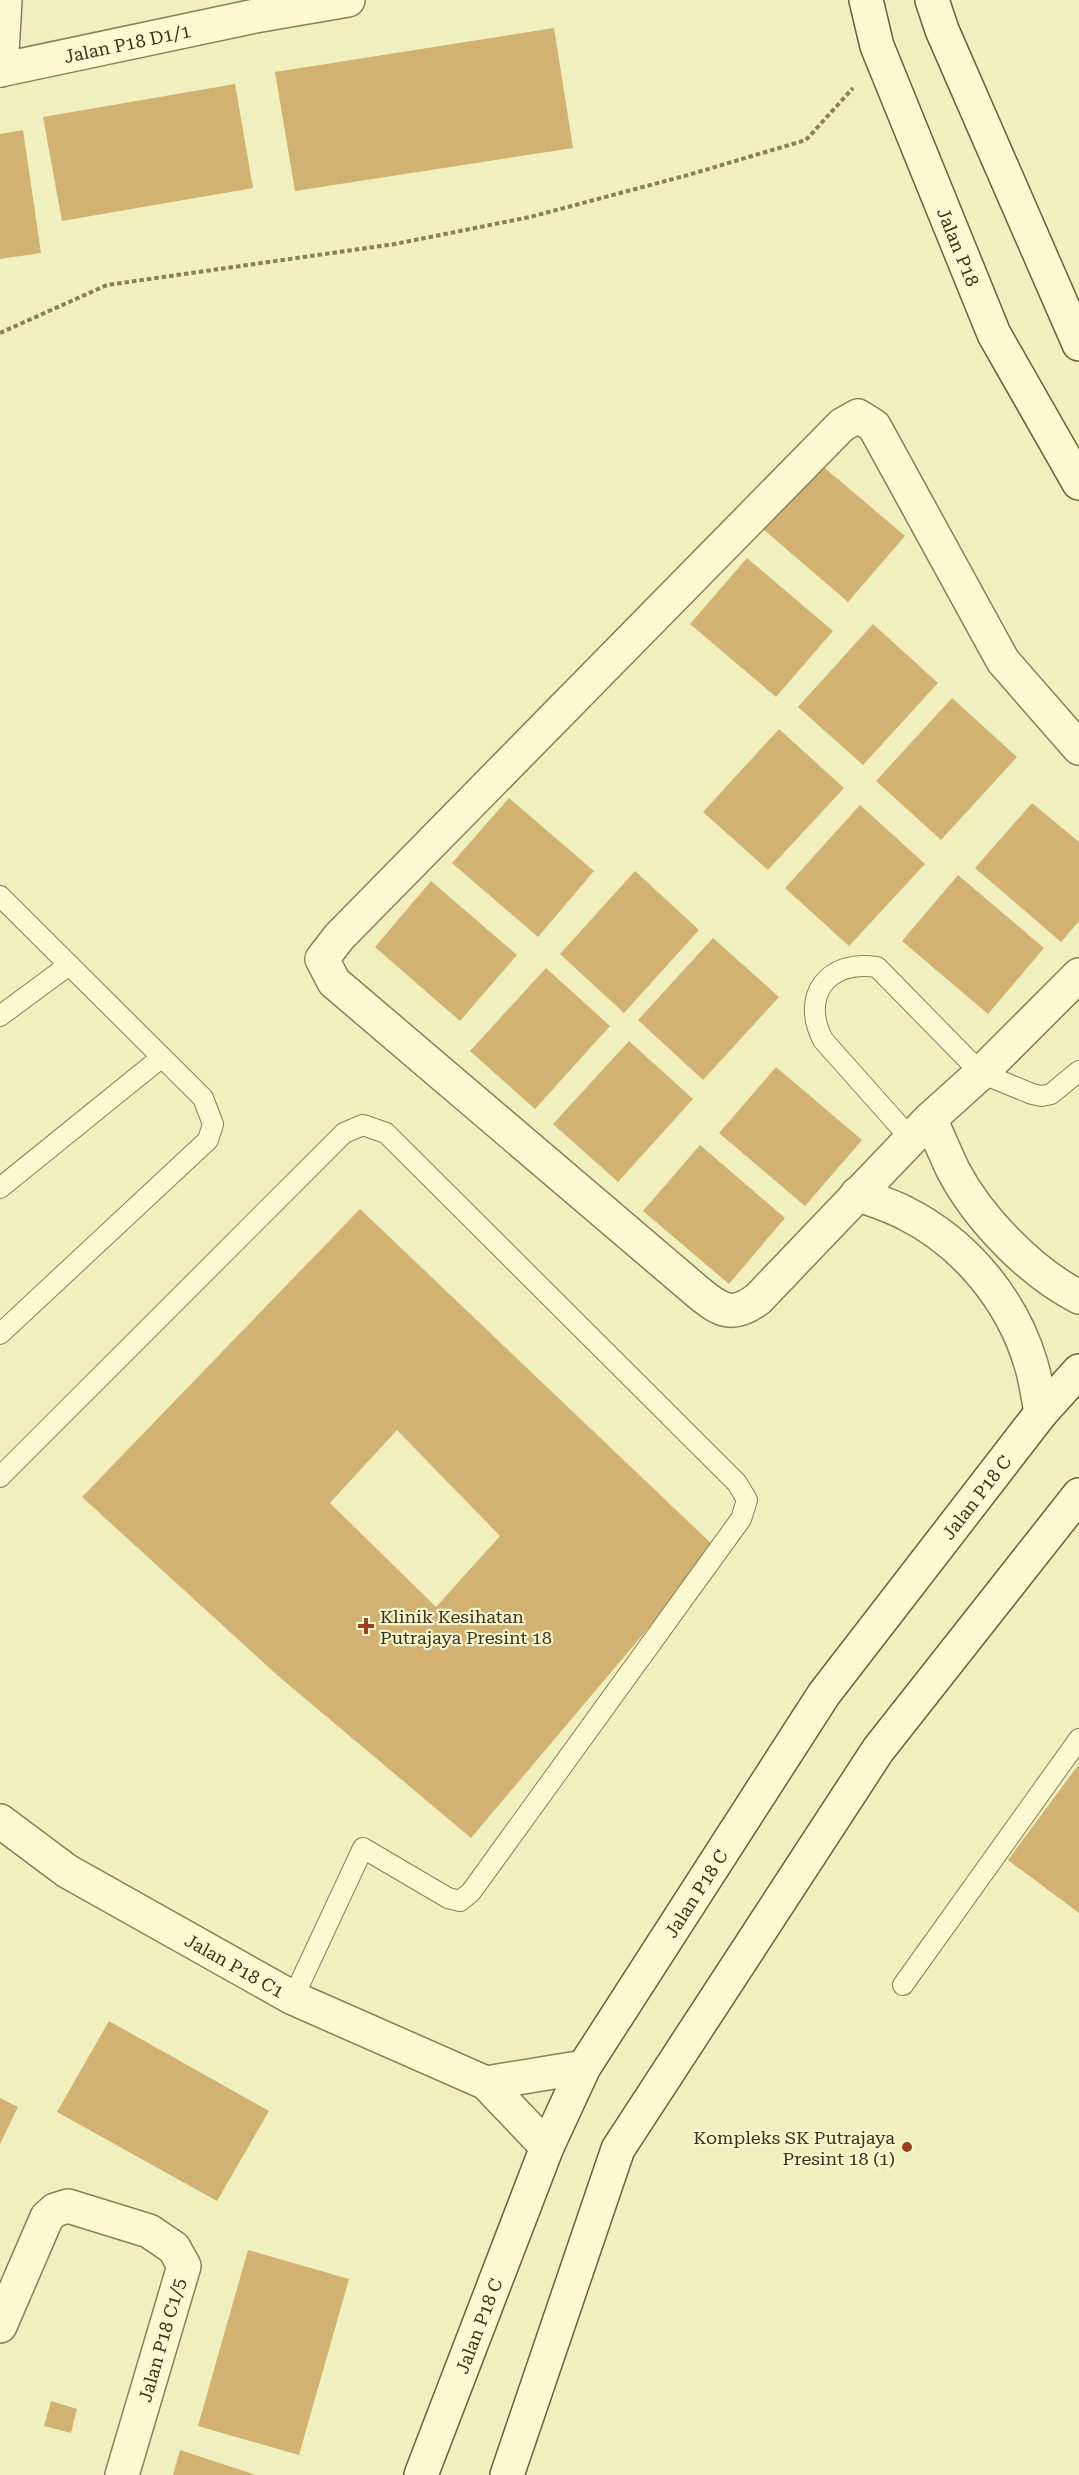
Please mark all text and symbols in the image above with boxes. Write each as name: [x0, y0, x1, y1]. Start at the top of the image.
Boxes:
street label: Jalan P18 D1/1: [62, 19, 192, 67]
street label: Jalan P18: [933, 204, 984, 289]
street label: Jalan P18 C: [937, 1451, 1015, 1543]
place label: Klinik Kesihatan Putrajaya Presint 18: [380, 1606, 552, 1648]
marker: Klinik Kesihatan Putrajaya Presint 18: [357, 1617, 375, 1635]
street label: Jalan P18 C: [660, 1845, 732, 1941]
street label: Jalan P18 C1: [181, 1929, 288, 2001]
place label: Kompleks SK Putrajaya Presint 18 (1): [693, 2127, 895, 2169]
marker: Kompleks SK Putrajaya Presint 18 (1): [900, 2140, 914, 2154]
street label: Jalan P18 C: [451, 2275, 506, 2376]
street label: Jalan P18 C1/5: [134, 2276, 190, 2404]

